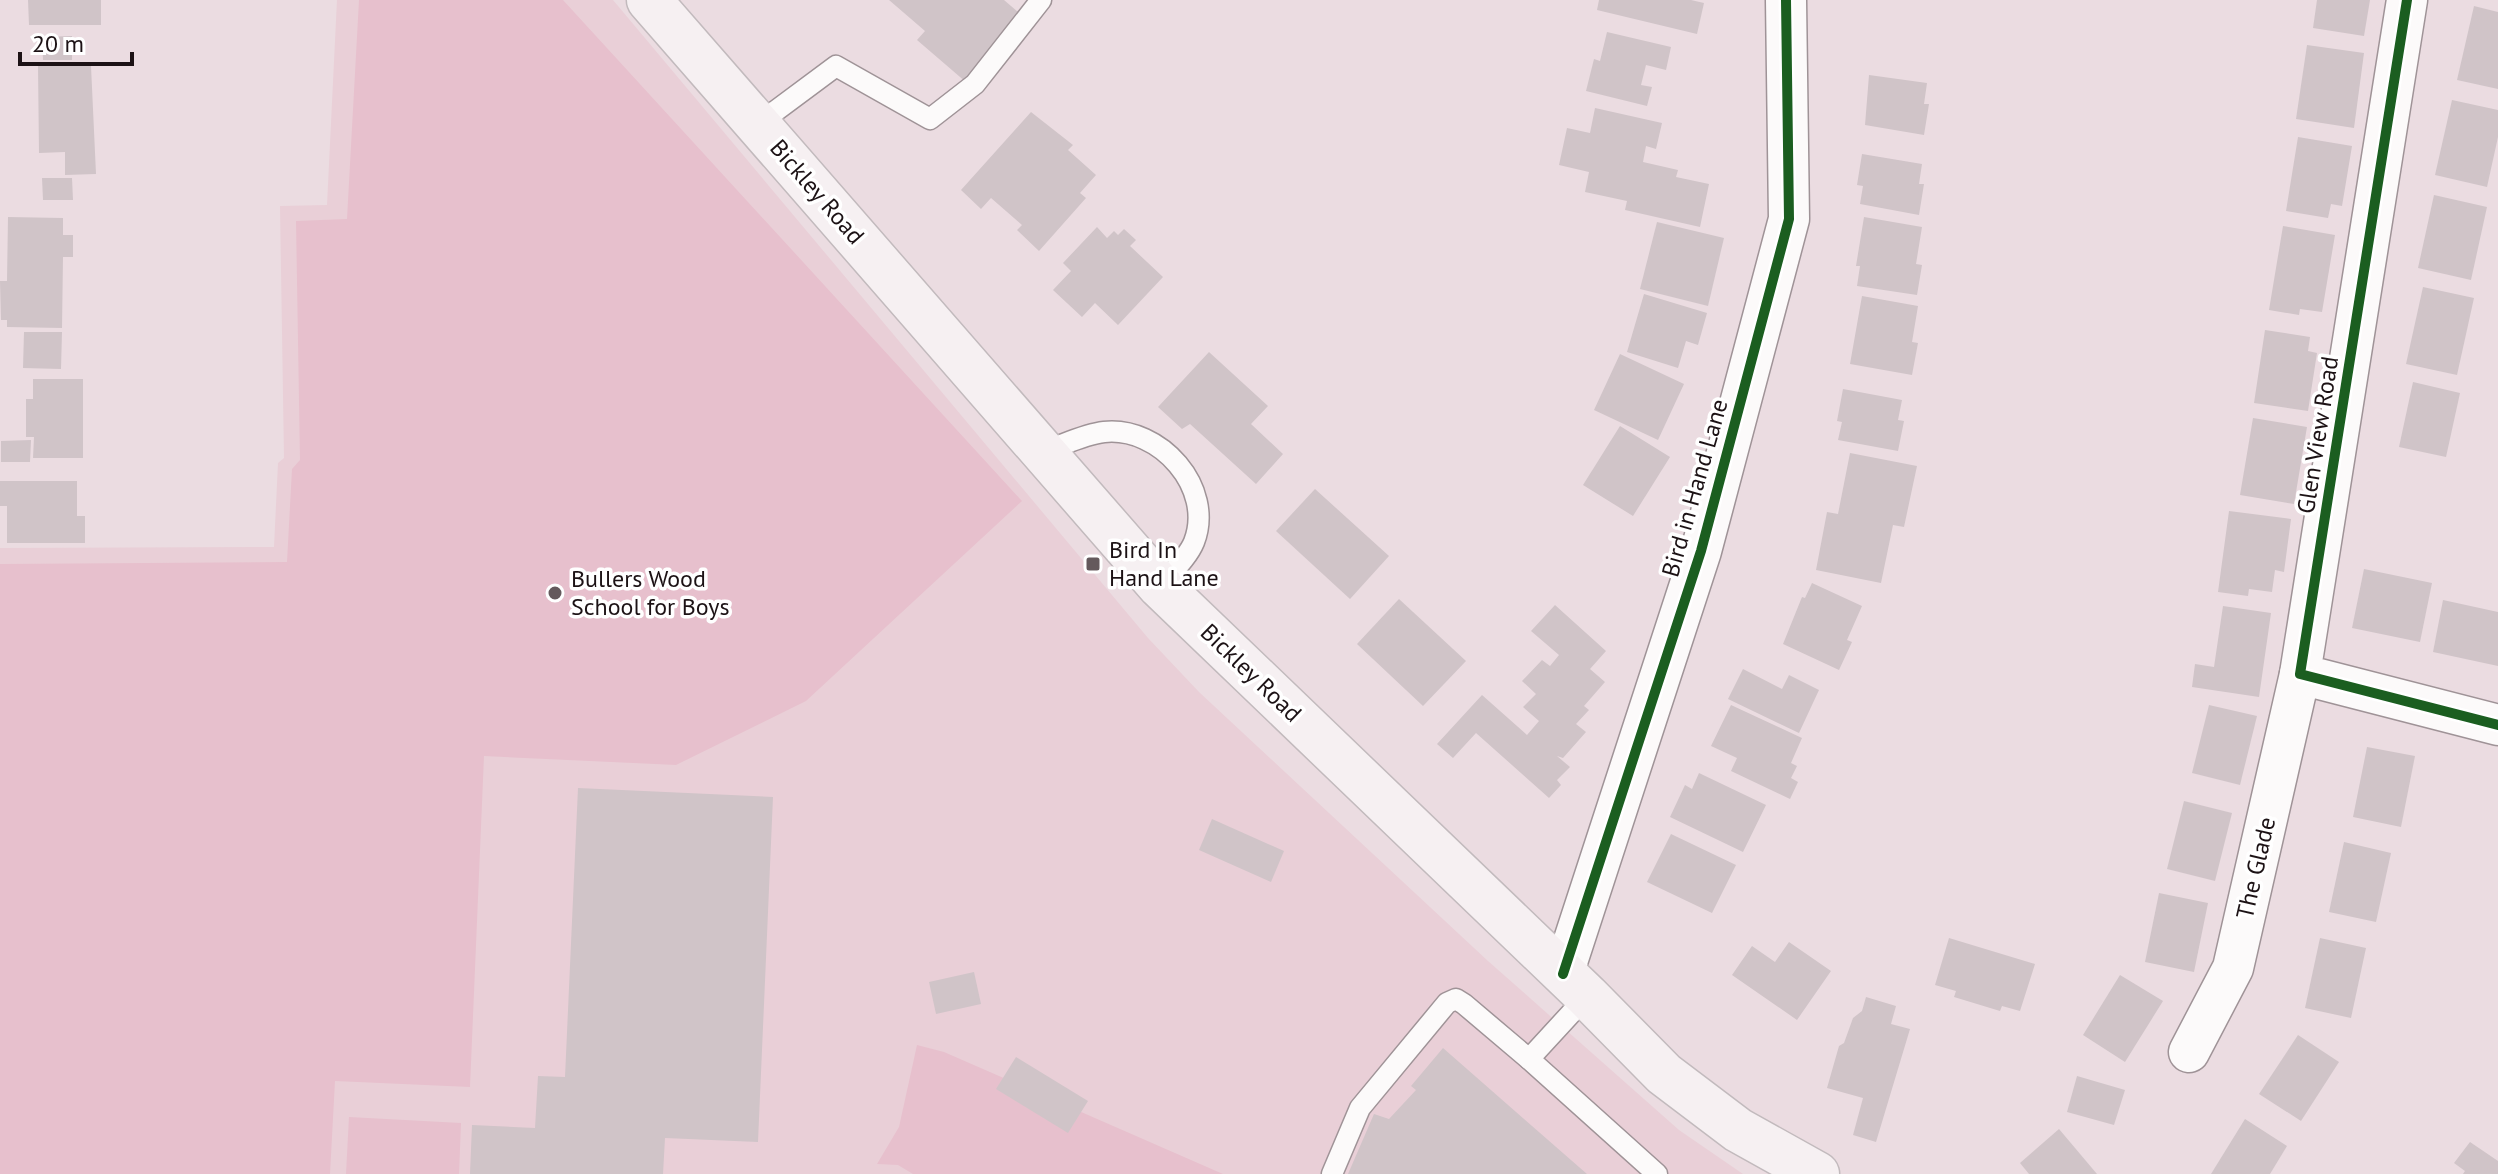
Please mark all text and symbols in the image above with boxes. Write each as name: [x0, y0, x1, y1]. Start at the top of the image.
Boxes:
scale bar: [20, 16, 132, 66]
text: 20 m: [32, 28, 84, 59]
street label: Bickley Road: [763, 133, 871, 251]
street label: Glen View Road: [2290, 354, 2345, 516]
street label: Bird in Hand Lane: [1654, 395, 1735, 580]
place label: Bird In Hand Lane: [1109, 534, 1219, 593]
marker: Bird In Hand Lane: [1084, 555, 1102, 573]
place label: Bullers Wood School for Boys: [571, 563, 730, 622]
marker: Bullers Wood School for Boys: [546, 584, 564, 602]
street label: Bickley Road: [1194, 617, 1309, 729]
street label: The Glade: [2229, 814, 2282, 922]

